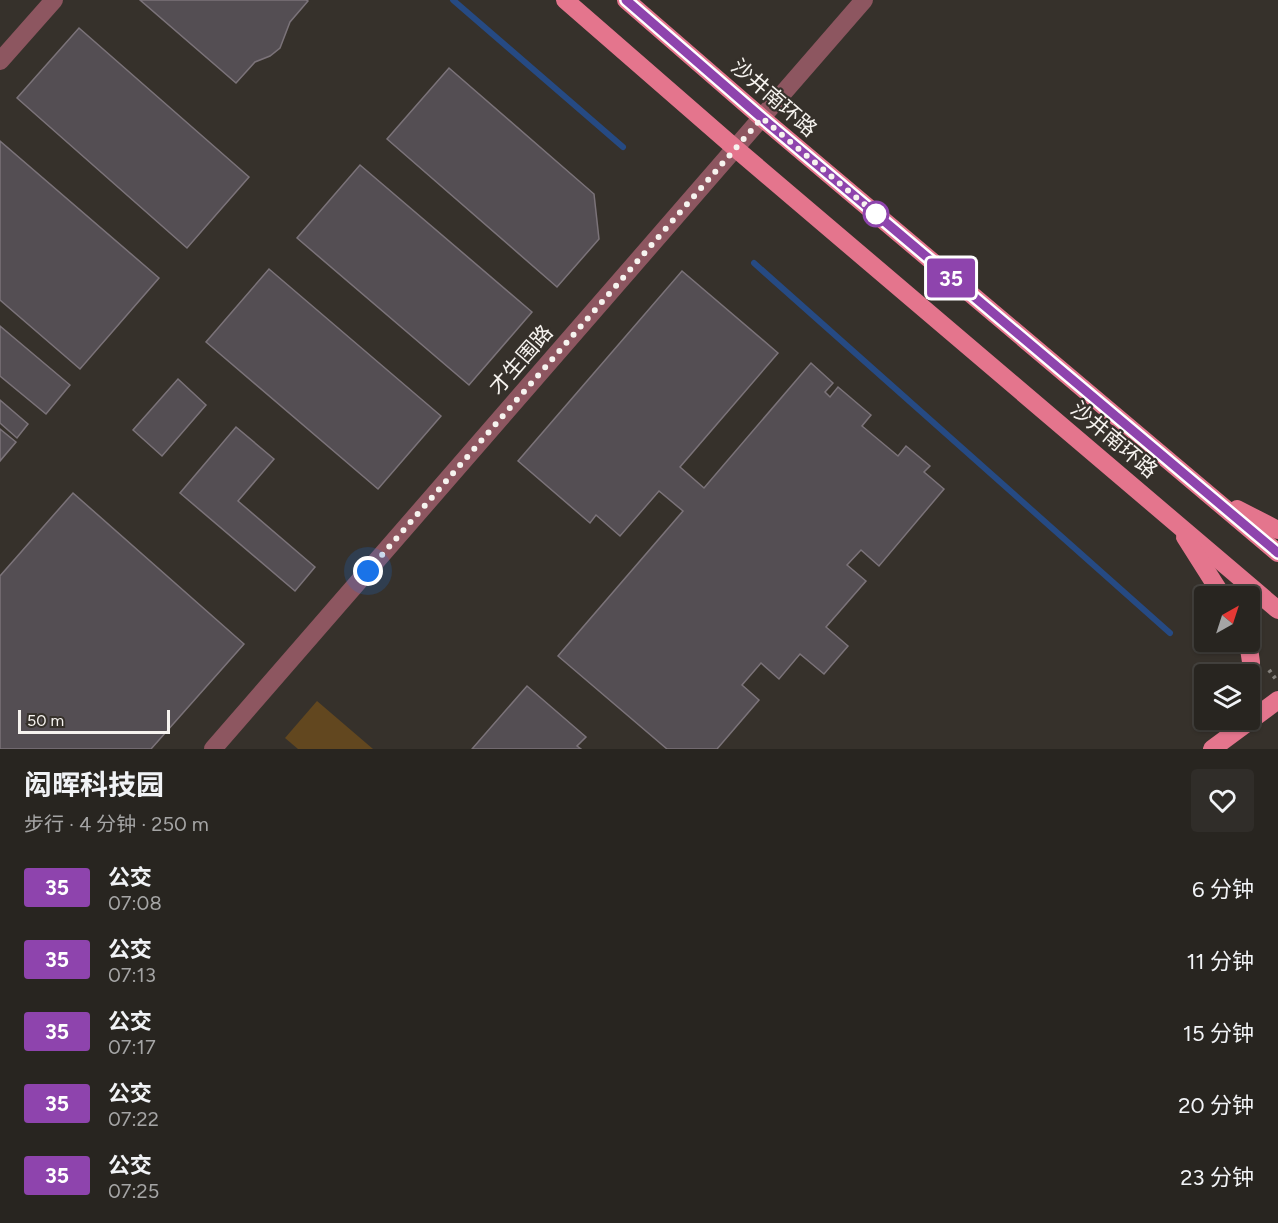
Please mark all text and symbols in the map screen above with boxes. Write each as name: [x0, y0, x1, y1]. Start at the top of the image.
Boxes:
street label: 沙井南环路: [727, 54, 822, 141]
unlabelled marker: [863, 201, 889, 227]
line badge: 35: [924, 258, 978, 298]
text: 35: [939, 266, 963, 291]
street label: 才生围路: [484, 320, 558, 400]
street label: 沙井南环路: [1066, 396, 1163, 483]
your location: [353, 556, 383, 586]
north arrow: [1194, 586, 1260, 652]
map controls: [1194, 586, 1260, 730]
button: layers: [1194, 664, 1260, 730]
scale bar: [18, 707, 170, 734]
text: 50 m: [27, 711, 64, 730]
text: 闳晖科技园: [24, 768, 164, 802]
button: heart: [1191, 769, 1254, 832]
text: 步行 · 4 分钟 · 250 m: [24, 812, 209, 836]
text: 公交: [108, 864, 152, 891]
text: 35: [45, 875, 69, 900]
text: 6 分钟: [1192, 876, 1254, 903]
text: 07:08: [108, 891, 162, 915]
text: 公交: [108, 936, 152, 963]
text: 35: [45, 947, 69, 972]
text: 11 分钟: [1186, 948, 1254, 975]
text: 07:13: [108, 963, 156, 987]
text: 公交: [108, 1008, 152, 1035]
text: 35: [45, 1019, 69, 1044]
text: 15 分钟: [1183, 1020, 1254, 1047]
text: 07:17: [108, 1035, 156, 1059]
text: 公交: [108, 1080, 152, 1107]
text: 35: [45, 1091, 69, 1116]
text: 20 分钟: [1178, 1092, 1254, 1119]
text: 07:22: [108, 1107, 159, 1131]
text: 公交: [108, 1152, 152, 1179]
text: 35: [45, 1163, 69, 1188]
text: 23 分钟: [1180, 1164, 1254, 1191]
text: 07:25: [108, 1179, 159, 1203]

